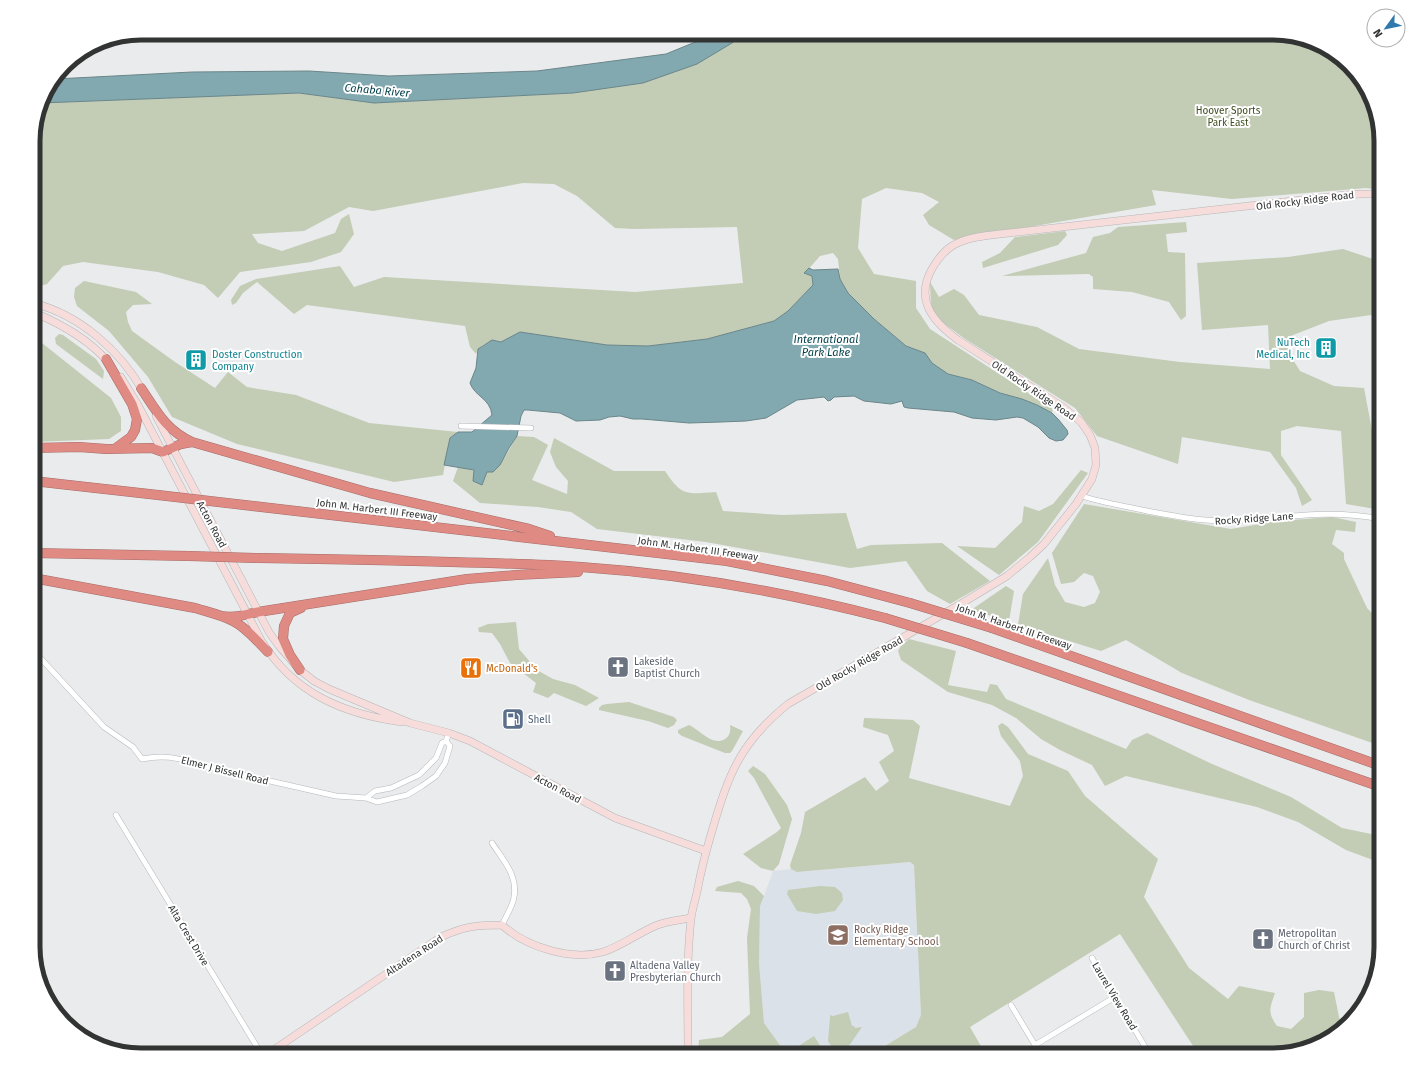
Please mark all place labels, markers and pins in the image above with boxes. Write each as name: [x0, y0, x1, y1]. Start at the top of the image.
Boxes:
building icon: NuTech Medical, Inc: [1313, 335, 1339, 361]
place label: NuTech Medical, Inc: [1256, 337, 1310, 361]
building icon: Doster Construction Company: [183, 347, 209, 373]
place label: Doster Construction Company: [212, 349, 302, 373]
church icon: Lakeside Baptist Church: [605, 654, 631, 680]
restaurant icon: McDonald's: [458, 655, 484, 681]
place label: Lakeside Baptist Church: [634, 656, 700, 680]
place label: McDonald's: [486, 663, 538, 675]
fuel station icon: Shell: [500, 706, 526, 732]
place label: Shell: [528, 714, 551, 726]
school or university icon: Rocky Ridge Elementary School: [825, 922, 851, 948]
place label: Rocky Ridge Elementary School: [854, 924, 939, 948]
church icon: Metropolitan Church of Christ: [1250, 926, 1276, 952]
place label: Metropolitan Church of Christ: [1278, 928, 1351, 952]
church icon: Altadena Valley Presbyterian Church: [602, 958, 628, 984]
place label: Altadena Valley Presbyterian Church: [630, 960, 721, 984]

